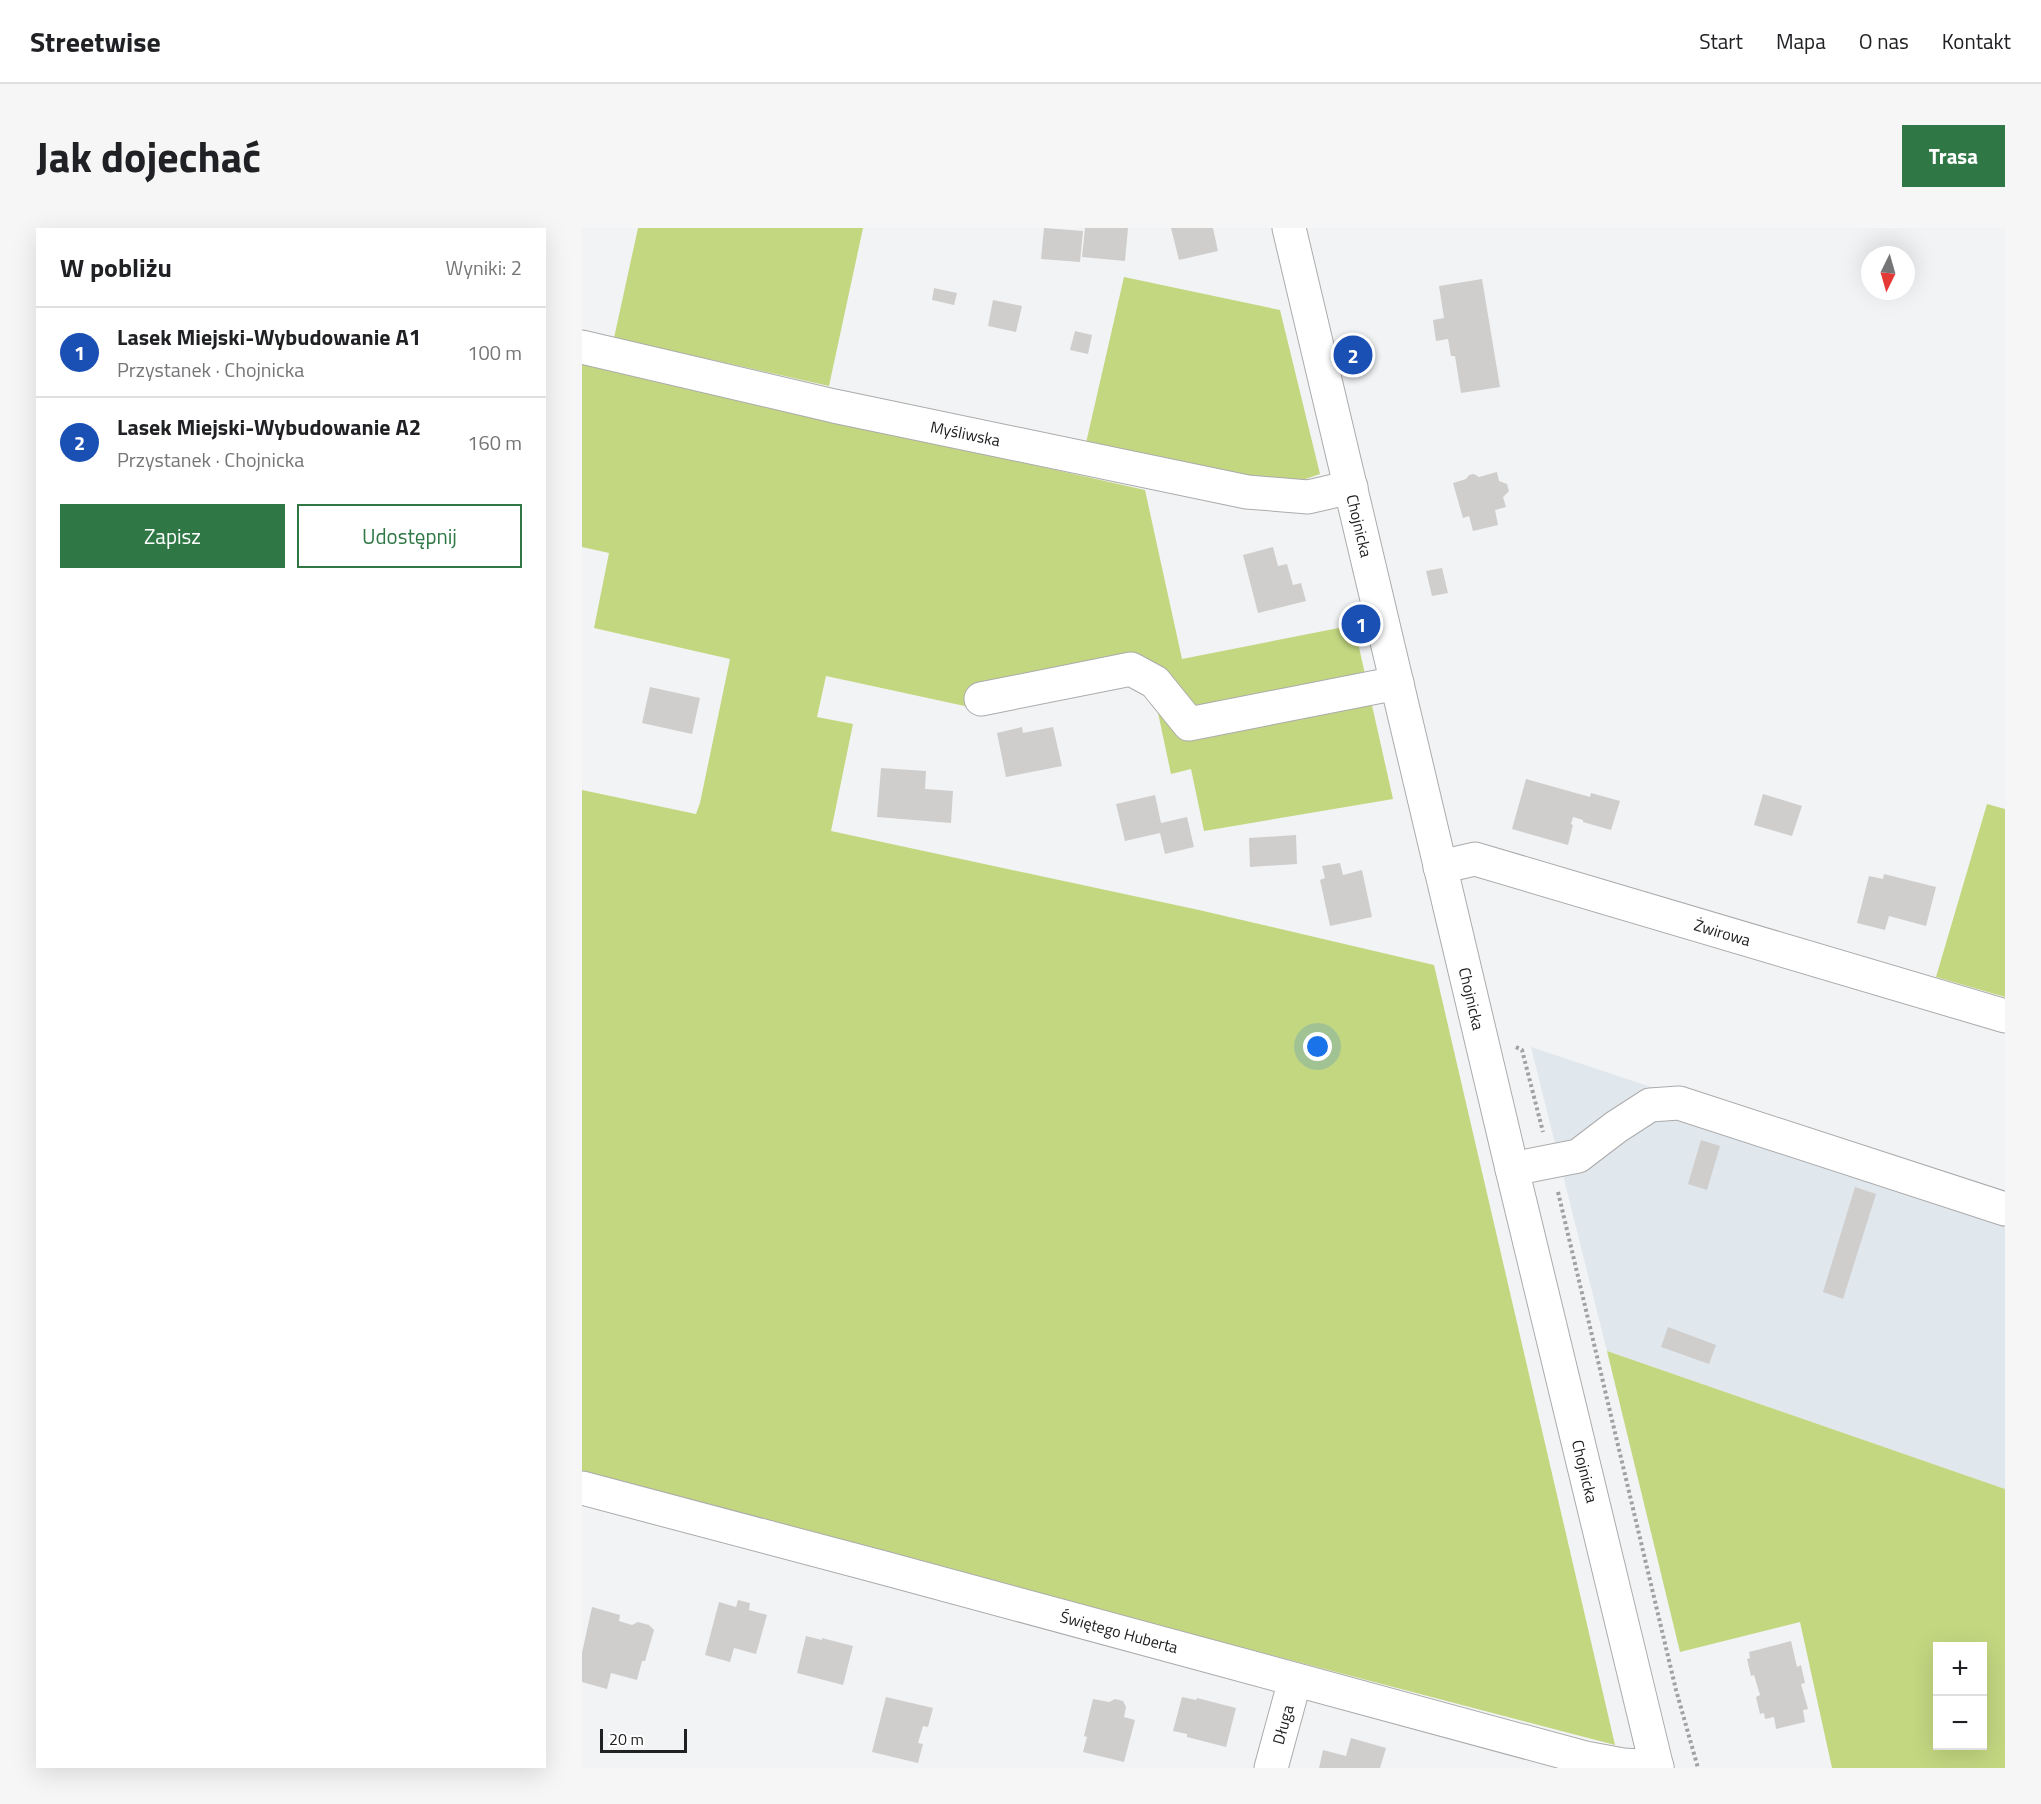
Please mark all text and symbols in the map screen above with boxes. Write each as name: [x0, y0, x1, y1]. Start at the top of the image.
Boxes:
text: Streetwise: [30, 20, 161, 63]
text: Start: [1699, 25, 1743, 57]
text: Mapa: [1776, 25, 1826, 57]
text: O nas: [1859, 25, 1909, 57]
text: Kontakt: [1942, 25, 2011, 57]
text: Jak dojechać: [36, 124, 261, 188]
button: Trasa: [1902, 125, 2005, 187]
north arrow: [1861, 246, 1915, 300]
text: W pobliżu: [60, 248, 172, 287]
text: Wyniki: 2: [446, 252, 522, 283]
text: Lasek Miejski-Wybudowanie A1: [117, 320, 421, 354]
pin: 2: [1334, 332, 1372, 378]
text: 1: [74, 337, 85, 368]
text: 100 m: [467, 337, 522, 368]
text: Przystanek · Chojnicka: [117, 354, 304, 385]
text: Lasek Miejski-Wybudowanie A2: [117, 410, 421, 444]
street label: Myśliwska: [928, 414, 1003, 452]
text: 2: [74, 427, 85, 458]
text: 160 m: [467, 427, 522, 458]
text: Przystanek · Chojnicka: [117, 444, 304, 475]
street label: Chojnicka: [1341, 492, 1379, 560]
button: Zapisz: [60, 504, 285, 568]
button: Udostępnij: [297, 504, 522, 568]
pin: 1: [1342, 602, 1380, 646]
street label: Żwirowa: [1691, 913, 1754, 952]
street label: Chojnicka: [1453, 965, 1491, 1033]
your location: [1303, 1032, 1332, 1061]
street label: Chojnicka: [1566, 1437, 1604, 1505]
street label: Świętego Huberta: [1057, 1604, 1181, 1659]
map controls: [1933, 1642, 1987, 1750]
button: +: [1933, 1642, 1987, 1696]
button: −: [1933, 1696, 1987, 1750]
street label: Długa: [1266, 1702, 1300, 1747]
scale bar: [600, 1726, 687, 1754]
text: 20 m: [609, 1727, 644, 1751]

